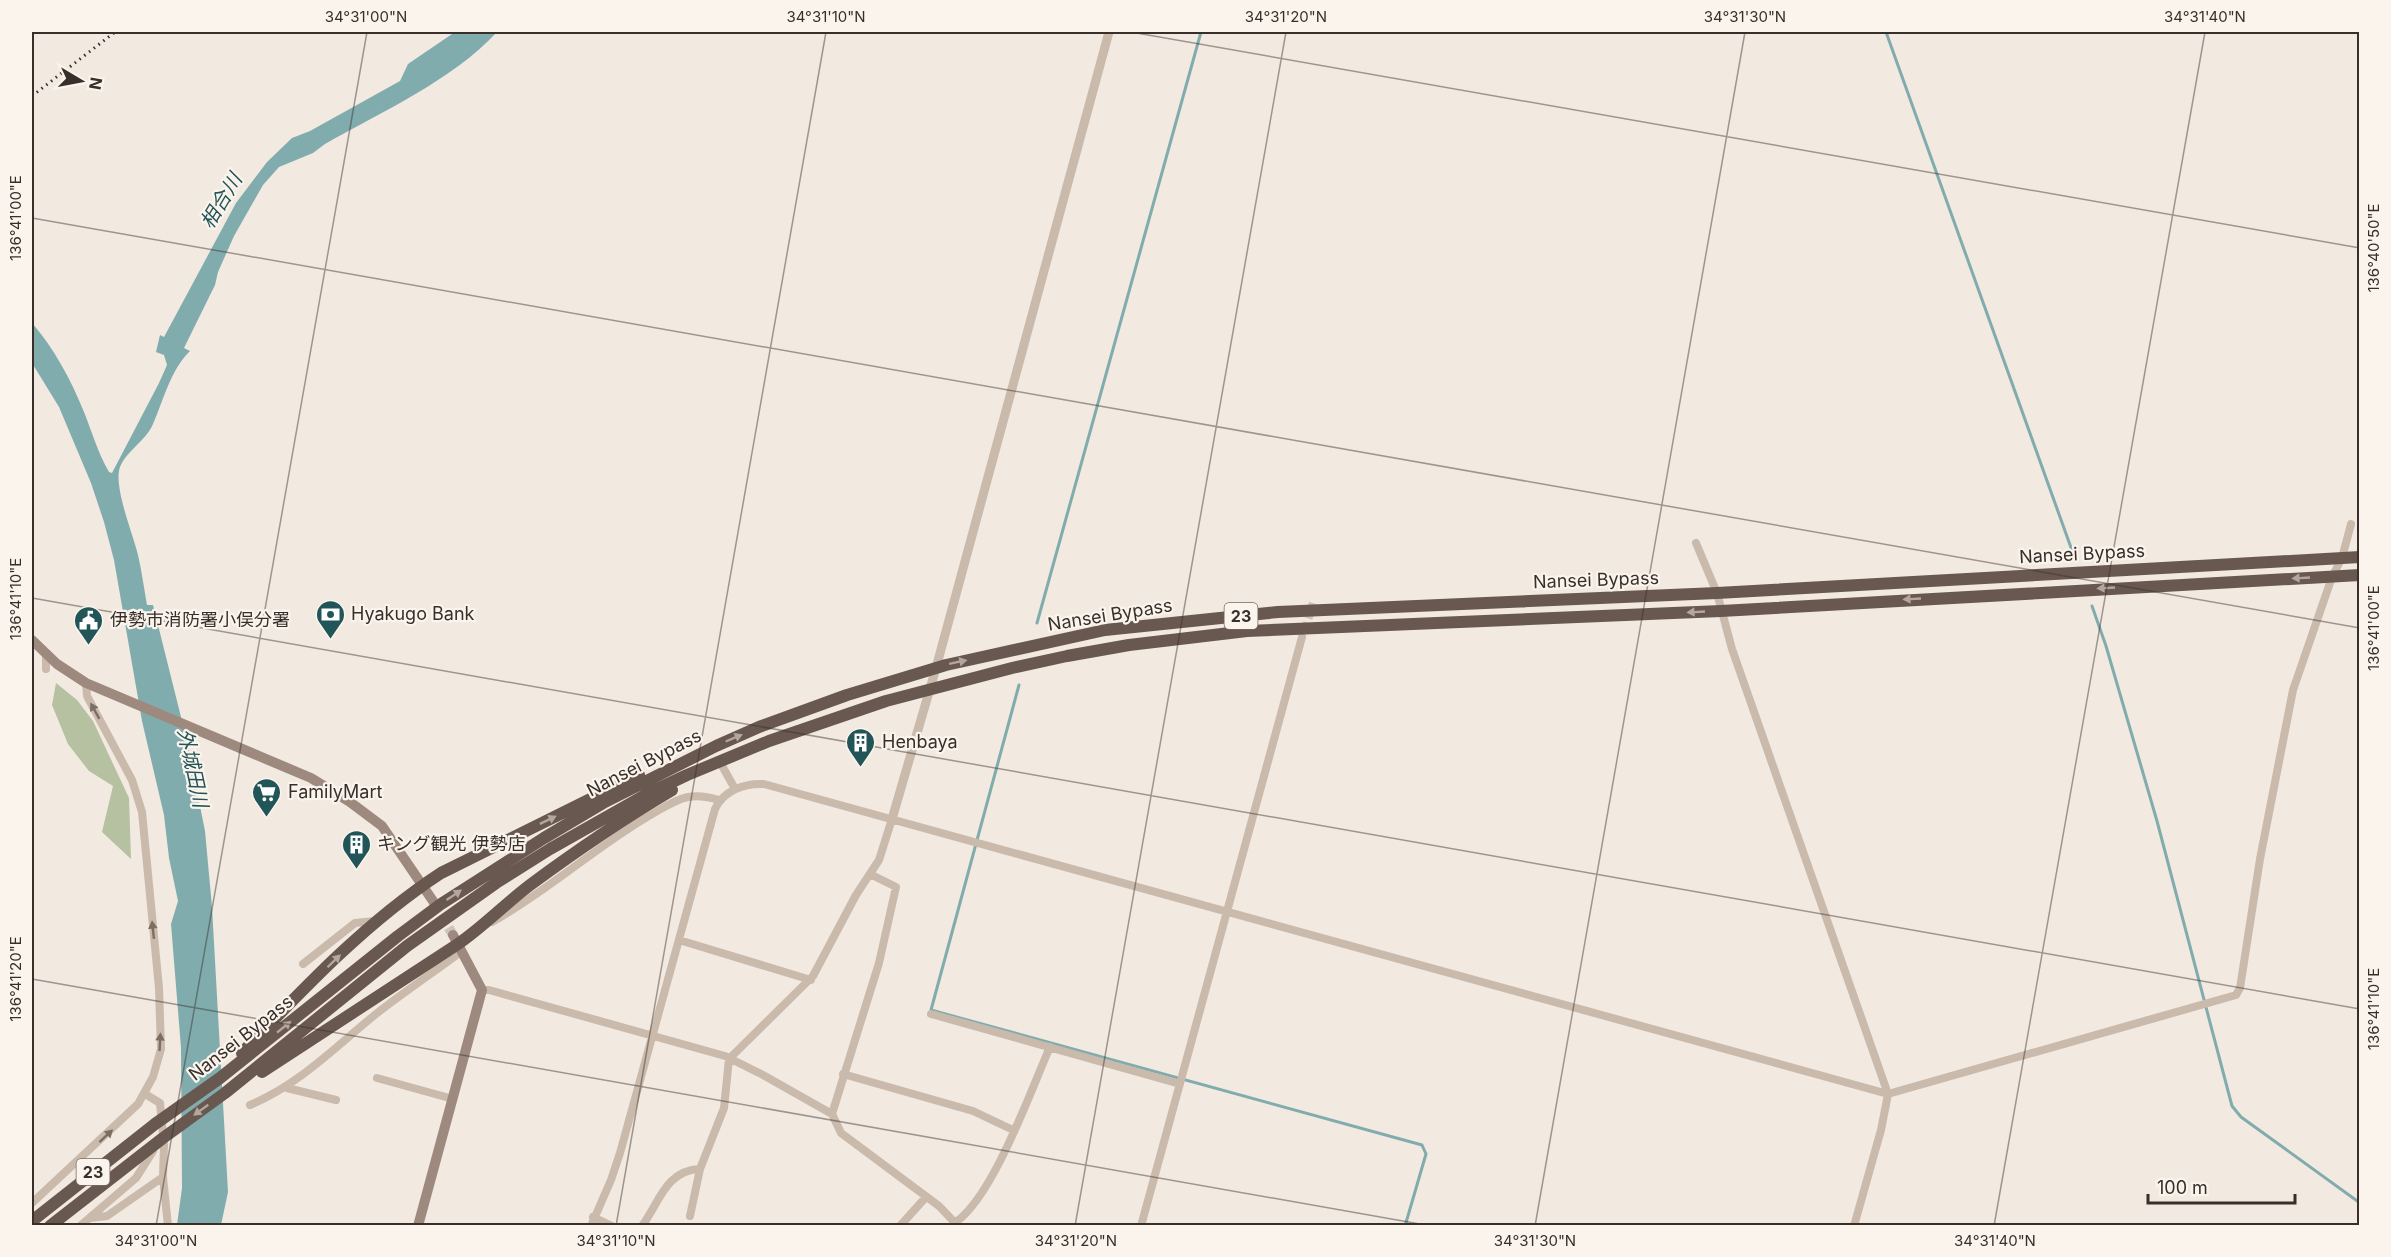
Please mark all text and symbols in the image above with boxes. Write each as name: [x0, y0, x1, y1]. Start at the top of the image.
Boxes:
text: 34°31'00"N: [325, 7, 407, 26]
text: 34°31'10"N: [786, 7, 866, 26]
text: 34°31'20"N: [1245, 7, 1327, 26]
text: 34°31'30"N: [1704, 7, 1786, 26]
text: 34°31'40"N: [2164, 7, 2246, 26]
north arrow: [51, 51, 111, 111]
text: N: [85, 76, 107, 91]
water label: 相合川: [195, 167, 248, 233]
text: 136°41'00"E: [6, 175, 25, 261]
text: 136°40'50"E: [2364, 203, 2383, 293]
street label: Nansei Bypass: [2019, 540, 2145, 567]
text: 136°41'10"E: [6, 558, 25, 640]
street label: Nansei Bypass: [1533, 567, 1659, 592]
one-way arrow: [2292, 574, 2311, 583]
one-way arrow: [2097, 584, 2116, 593]
text: 136°41'00"E: [2364, 585, 2383, 671]
street label: Nansei Bypass: [1046, 594, 1174, 635]
one-way arrow: [1902, 595, 1921, 604]
bank icon: Hyakugo Bank: [314, 598, 346, 640]
place label: Hyakugo Bank: [351, 603, 475, 624]
road number: 23: [1224, 603, 1258, 629]
public building icon: 伊勢市消防署小俣分署: [73, 604, 105, 646]
one-way arrow: [1687, 607, 1706, 616]
place label: 伊勢市消防署小俣分署: [110, 609, 290, 630]
one-way arrow: [949, 657, 968, 666]
one-way arrow: [90, 702, 100, 719]
street label: Nansei Bypass: [583, 725, 705, 800]
water label: 外城田川: [173, 726, 213, 812]
building icon: Henbaya: [845, 726, 877, 768]
place label: Henbaya: [882, 731, 958, 752]
one-way arrow: [725, 733, 743, 743]
supermarket icon: FamilyMart: [251, 776, 283, 818]
place label: FamilyMart: [288, 781, 382, 802]
one-way arrow: [539, 815, 556, 825]
building icon: キング観光 伊勢店: [340, 828, 372, 870]
place label: キング観光 伊勢店: [377, 833, 526, 854]
one-way arrow: [446, 889, 462, 901]
one-way arrow: [148, 920, 158, 939]
text: 136°41'20"E: [6, 936, 25, 1022]
one-way arrow: [327, 954, 342, 968]
text: 136°41'10"E: [2364, 968, 2383, 1050]
street label: Nansei Bypass: [185, 991, 297, 1085]
one-way arrow: [276, 1021, 292, 1034]
one-way arrow: [156, 1033, 165, 1052]
one-way arrow: [194, 1104, 210, 1116]
one-way arrow: [98, 1130, 113, 1143]
road number: 23: [76, 1159, 110, 1185]
scale bar: [2148, 1167, 2295, 1205]
text: 100 m: [2157, 1177, 2208, 1198]
text: 34°31'00"N: [115, 1231, 197, 1250]
text: 34°31'10"N: [576, 1231, 656, 1250]
text: 34°31'20"N: [1035, 1231, 1117, 1250]
text: 34°31'30"N: [1494, 1231, 1576, 1250]
text: 34°31'40"N: [1954, 1231, 2036, 1250]

